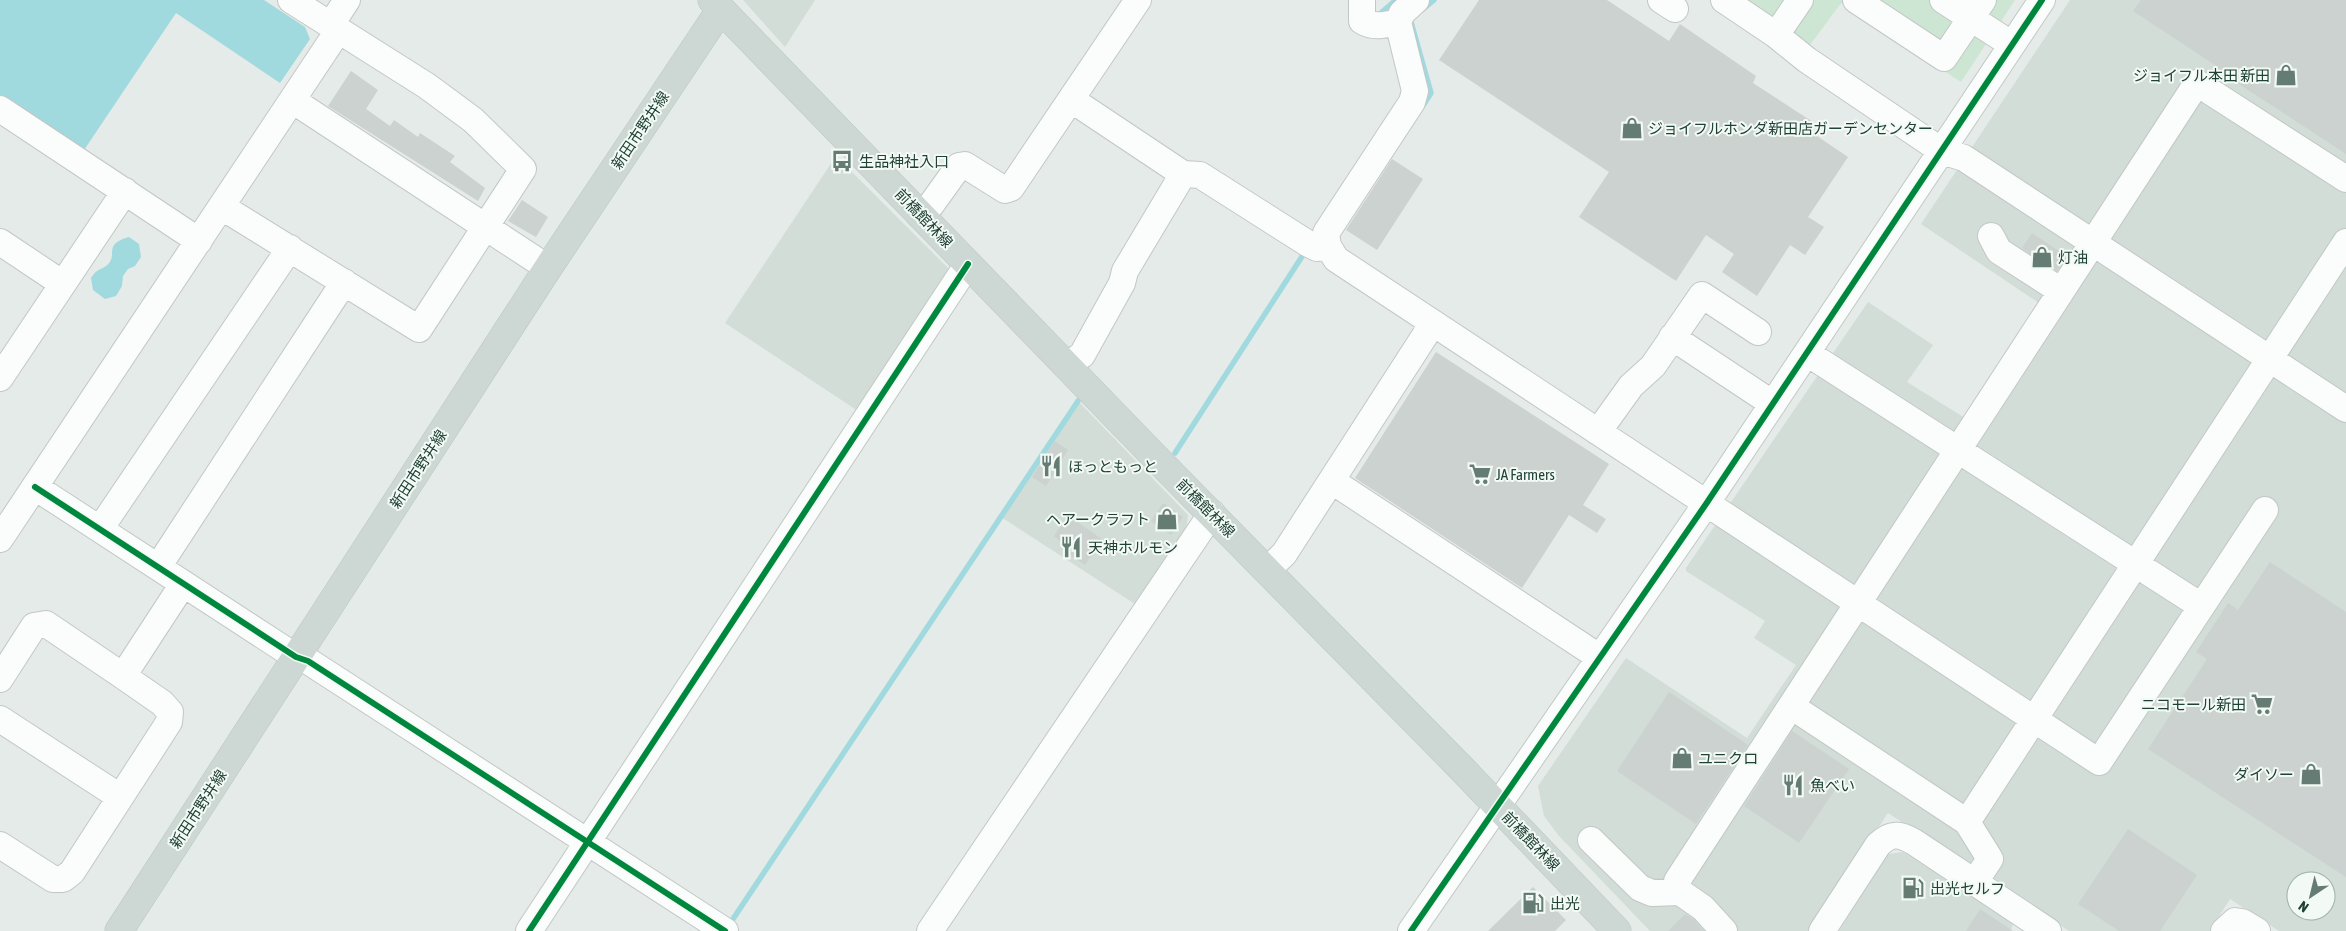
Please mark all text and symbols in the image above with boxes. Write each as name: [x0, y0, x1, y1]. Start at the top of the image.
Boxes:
shop icon: ジョイフル本田 新田: [2273, 62, 2299, 88]
place label: ジョイフル本田 新田: [2133, 67, 2270, 84]
street label: 新田市野井線: [608, 88, 672, 172]
shop icon: ジョイフルホンダ新田店ガーデンセンター: [1619, 115, 1645, 141]
place label: ジョイフルホンダ新田店ガーデンセンター: [1648, 120, 1933, 137]
bus stop icon: 生品神社入口: [829, 148, 855, 174]
place label: 生品神社入口: [859, 153, 949, 170]
street label: 前橋館林線: [892, 185, 956, 251]
shop icon: 灯油: [2029, 244, 2055, 270]
place label: 灯油: [2058, 249, 2088, 266]
street label: 新田市野井線: [386, 427, 450, 511]
restaurant icon: ほっともっと: [1038, 453, 1064, 479]
place label: ほっともっと: [1068, 458, 1158, 475]
supermarket icon: JA Farmers: [1467, 461, 1493, 487]
place label: JA Farmers: [1496, 466, 1555, 483]
street label: 前橋館林線: [1173, 475, 1239, 541]
shop icon: ヘアークラフト: [1154, 506, 1180, 532]
place label: ヘアークラフト: [1046, 511, 1150, 528]
restaurant icon: 天神ホルモン: [1058, 534, 1084, 560]
place label: 天神ホルモン: [1088, 539, 1178, 556]
supermarket icon: ニコモール新田: [2249, 691, 2275, 717]
place label: ニコモール新田: [2141, 696, 2246, 713]
shop icon: ユニクロ: [1669, 745, 1695, 771]
place label: ユニクロ: [1698, 750, 1758, 767]
shop icon: ダイソー: [2298, 761, 2324, 787]
place label: ダイソー: [2234, 766, 2294, 783]
street label: 新田市野井線: [166, 767, 230, 851]
restaurant icon: 魚べい: [1780, 772, 1806, 798]
place label: 魚べい: [1810, 777, 1855, 794]
street label: 前橋館林線: [1499, 808, 1563, 874]
north arrow: [2286, 871, 2336, 921]
fuel station icon: 出光セルフ: [1900, 875, 1926, 901]
place label: 出光セルフ: [1930, 880, 2005, 897]
fuel station icon: 出光: [1520, 890, 1546, 916]
place label: 出光: [1550, 895, 1580, 912]
text: N: [2296, 898, 2312, 916]

